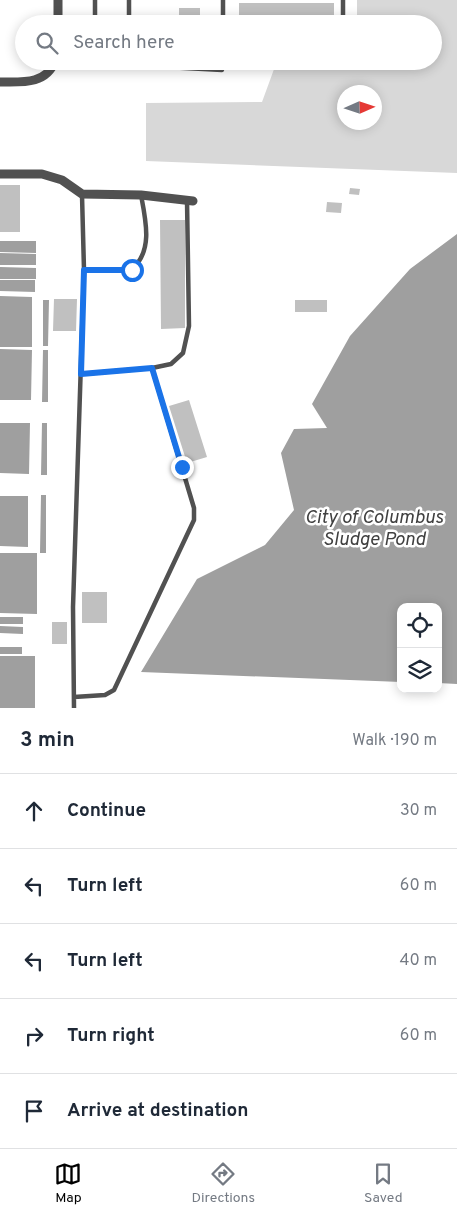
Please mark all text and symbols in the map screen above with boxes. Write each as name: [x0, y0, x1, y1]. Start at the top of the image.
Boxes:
search box: [15, 15, 442, 70]
icon: search: [33, 29, 61, 57]
text: Search here: [73, 31, 175, 55]
north arrow: [337, 85, 382, 130]
route start: [121, 259, 144, 282]
route end: [171, 456, 194, 479]
water label: City of Columbus Sludge Pond: [305, 506, 444, 552]
map controls: [397, 603, 442, 693]
button: locate: [397, 603, 442, 648]
button: layers: [397, 648, 442, 693]
text: 3 min: [20, 727, 75, 754]
text: Walk · 190 m: [352, 731, 437, 751]
icon: ahead: [20, 797, 48, 825]
text: Continue: [67, 799, 146, 823]
text: 30 m: [400, 801, 437, 821]
icon: left: [20, 872, 48, 900]
text: Turn left: [67, 874, 143, 898]
text: 60 m: [400, 876, 437, 896]
icon: left: [20, 947, 48, 975]
text: Turn left: [67, 949, 143, 973]
text: 40 m: [399, 951, 437, 971]
icon: right: [20, 1022, 48, 1050]
text: Turn right: [67, 1024, 155, 1048]
text: 60 m: [400, 1026, 437, 1046]
icon: arrive: [20, 1097, 48, 1125]
text: Arrive at destination: [67, 1099, 248, 1123]
tab: Map: [54, 1160, 82, 1207]
tab: Directions: [191, 1160, 255, 1207]
tab: Saved: [364, 1160, 403, 1207]

